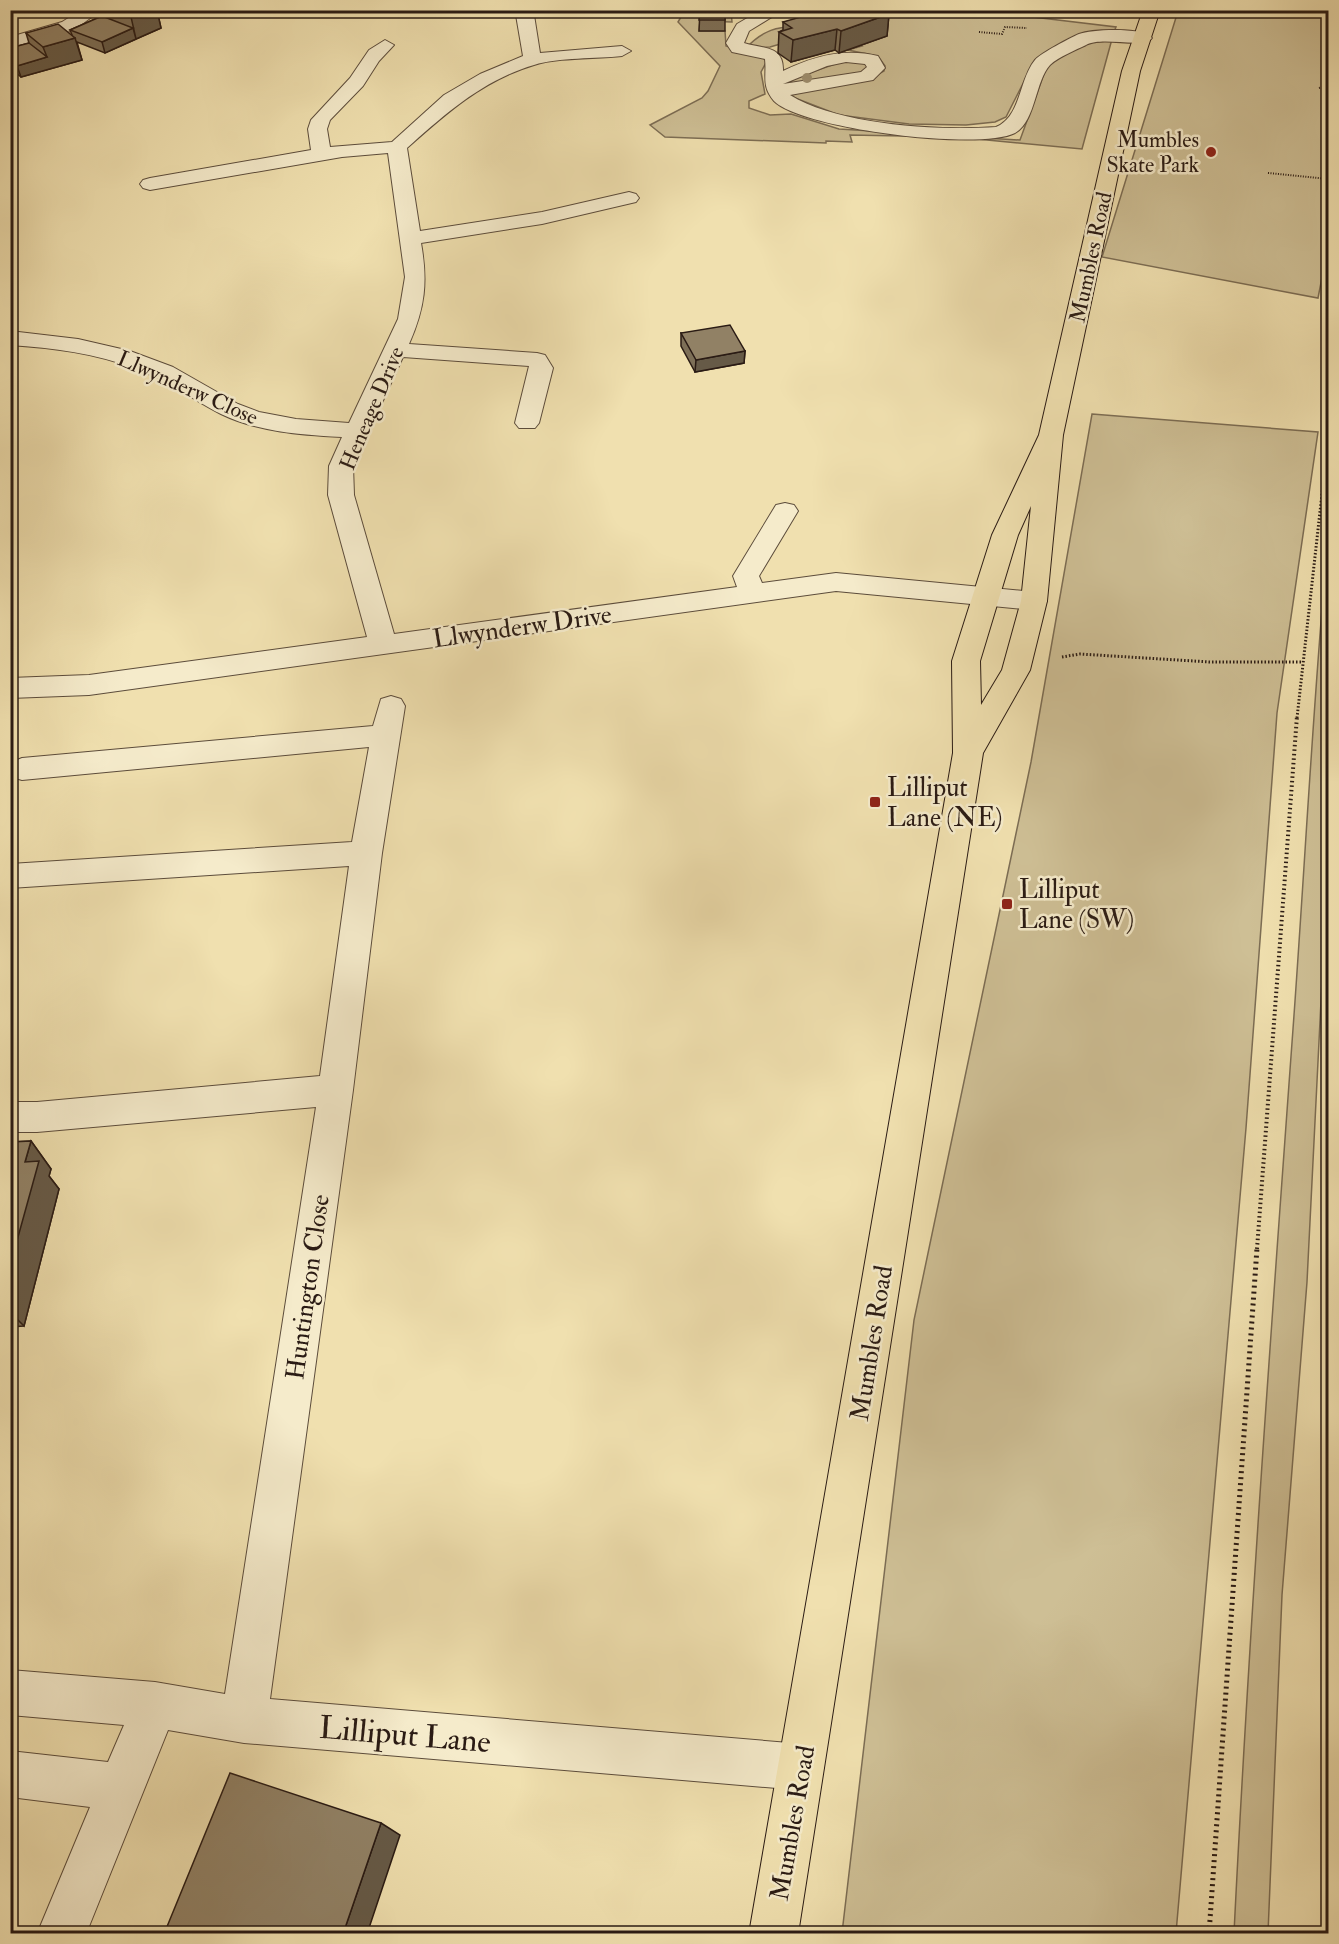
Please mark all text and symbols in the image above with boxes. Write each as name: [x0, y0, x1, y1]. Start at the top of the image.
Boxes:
place label: Mumbles Skate Park: [1106, 126, 1199, 179]
marker: Mumbles Skate Park: [1204, 145, 1218, 159]
street label: Mumbles Road: [1063, 189, 1119, 325]
street label: Heneage Drive: [333, 342, 411, 474]
street label: Llwynderw Close: [113, 344, 262, 431]
street label: Llwynderw Drive: [431, 599, 614, 655]
place label: Lilliput Lane (NE): [887, 772, 1002, 834]
marker: Lilliput Lane (NE): [868, 795, 882, 809]
place label: Lilliput Lane (SW): [1019, 874, 1134, 936]
marker: Lilliput Lane (SW): [1000, 897, 1014, 911]
street label: Huntington Close: [279, 1192, 337, 1382]
street label: Mumbles Road: [844, 1263, 900, 1423]
street label: Lilliput Lane: [317, 1708, 493, 1762]
street label: Mumbles Road: [764, 1743, 822, 1903]

